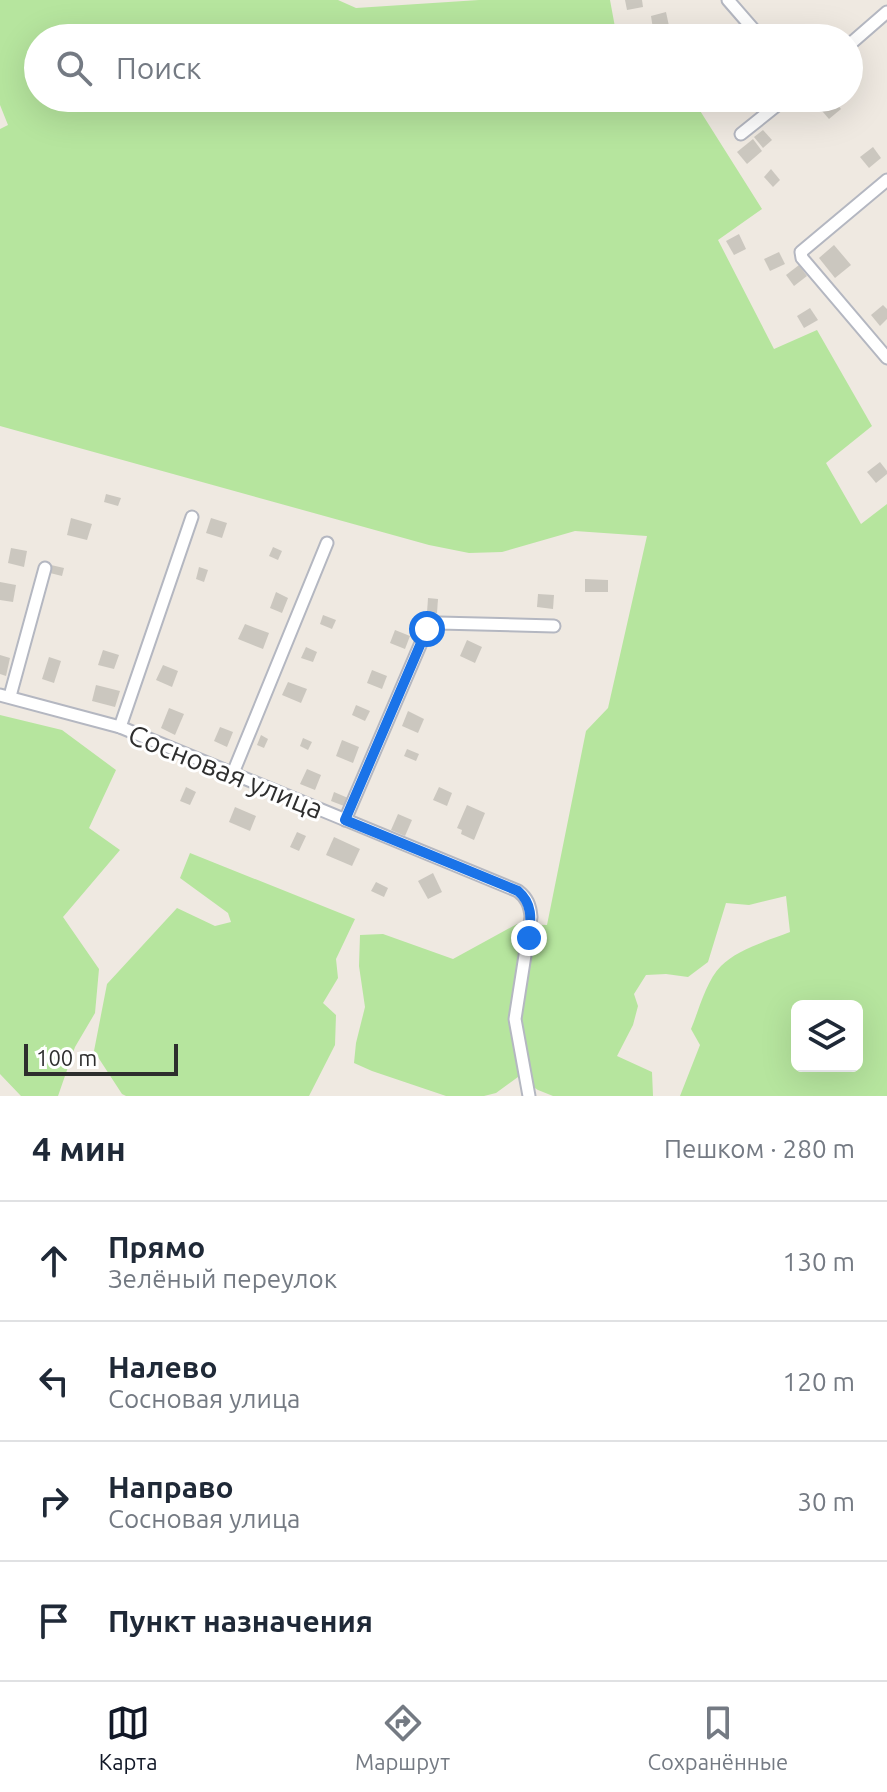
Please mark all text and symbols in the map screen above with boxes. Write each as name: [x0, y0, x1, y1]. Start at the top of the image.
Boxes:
search box: [24, 24, 863, 112]
icon: search: [52, 46, 96, 90]
text: Поиск: [116, 51, 201, 85]
route start: [409, 611, 445, 647]
street label: Сосновая улица: [124, 718, 328, 824]
route end: [511, 920, 547, 956]
map controls: [791, 1000, 863, 1072]
button: layers: [791, 1000, 863, 1072]
scale bar: [24, 1040, 178, 1076]
text: 100 m: [36, 1045, 97, 1070]
text: 4 мин: [32, 1129, 126, 1167]
text: Пешком · 280 m: [664, 1134, 855, 1163]
text: Прямо: [108, 1230, 205, 1264]
icon: ahead: [32, 1239, 76, 1283]
text: 130 m: [783, 1247, 855, 1276]
text: Зелёный переулок: [108, 1264, 337, 1293]
text: Налево: [108, 1350, 218, 1384]
icon: left: [32, 1359, 76, 1403]
text: 120 m: [783, 1367, 855, 1396]
text: Сосновая улица: [108, 1384, 300, 1413]
text: Направо: [108, 1470, 234, 1504]
icon: right: [32, 1479, 76, 1523]
text: 30 m: [797, 1487, 855, 1516]
text: Сосновая улица: [108, 1504, 300, 1533]
icon: arrive: [32, 1599, 76, 1643]
text: Пункт назначения: [108, 1604, 373, 1638]
tab: Карта: [99, 1701, 157, 1774]
tab: Маршрут: [355, 1701, 450, 1774]
tab: Сохранённые: [648, 1701, 788, 1774]

